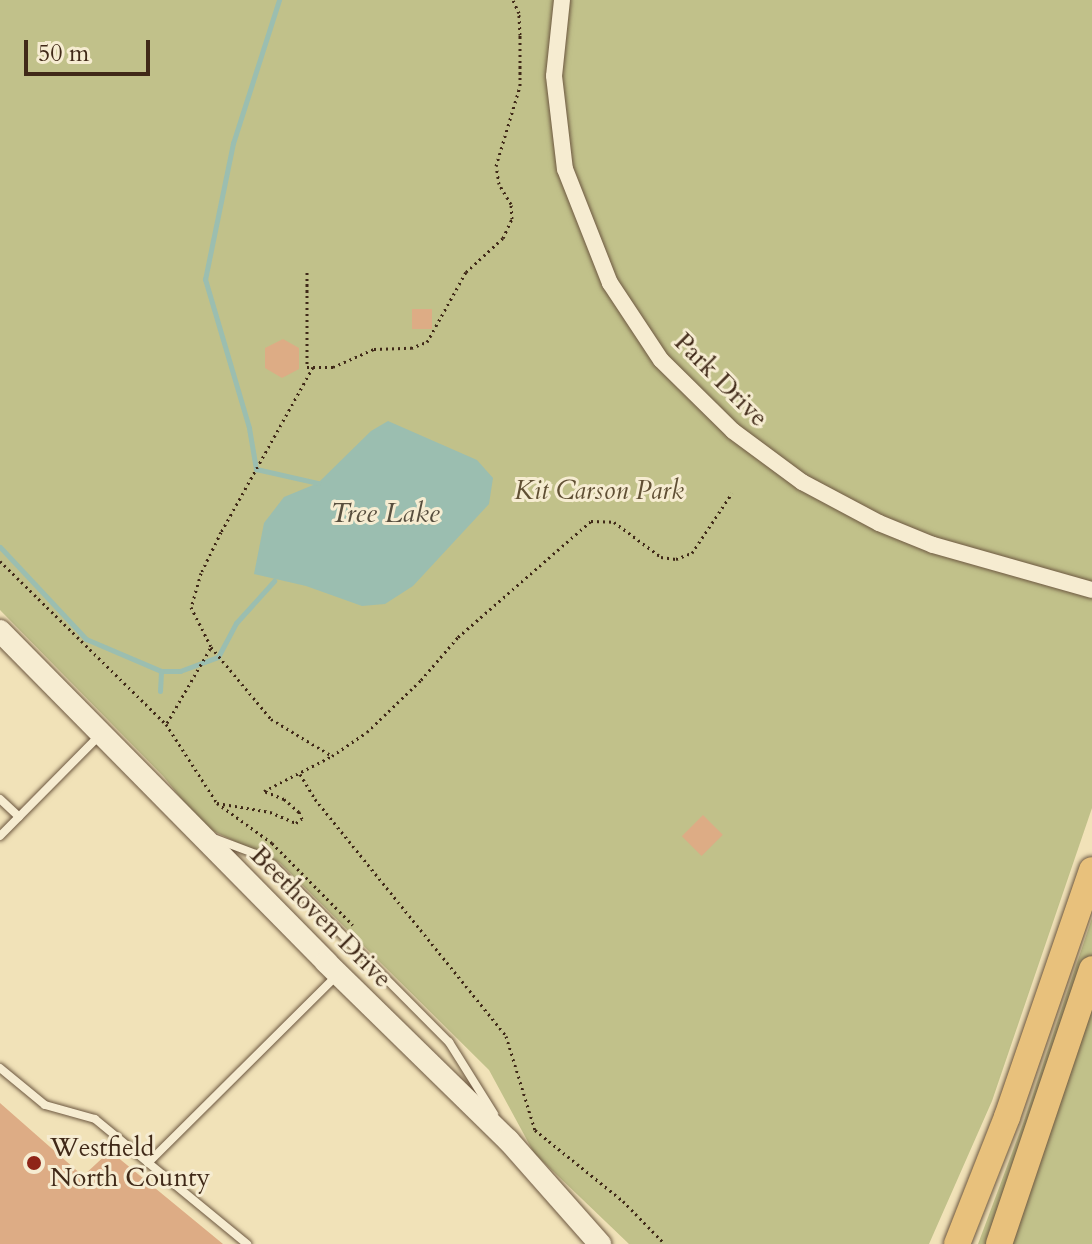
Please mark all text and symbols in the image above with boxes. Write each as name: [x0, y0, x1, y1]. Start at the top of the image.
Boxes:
scale bar: [28, 24, 154, 74]
text: 50 m: [38, 37, 89, 70]
street label: Park Drive: [668, 327, 774, 433]
park label: Kit Carson Park: [514, 475, 684, 507]
water label: Tree Lake: [330, 496, 440, 530]
street label: Beethoven Drive: [244, 840, 398, 994]
place label: Westfield North County: [50, 1132, 210, 1194]
marker: Westfield North County: [25, 1154, 43, 1172]

